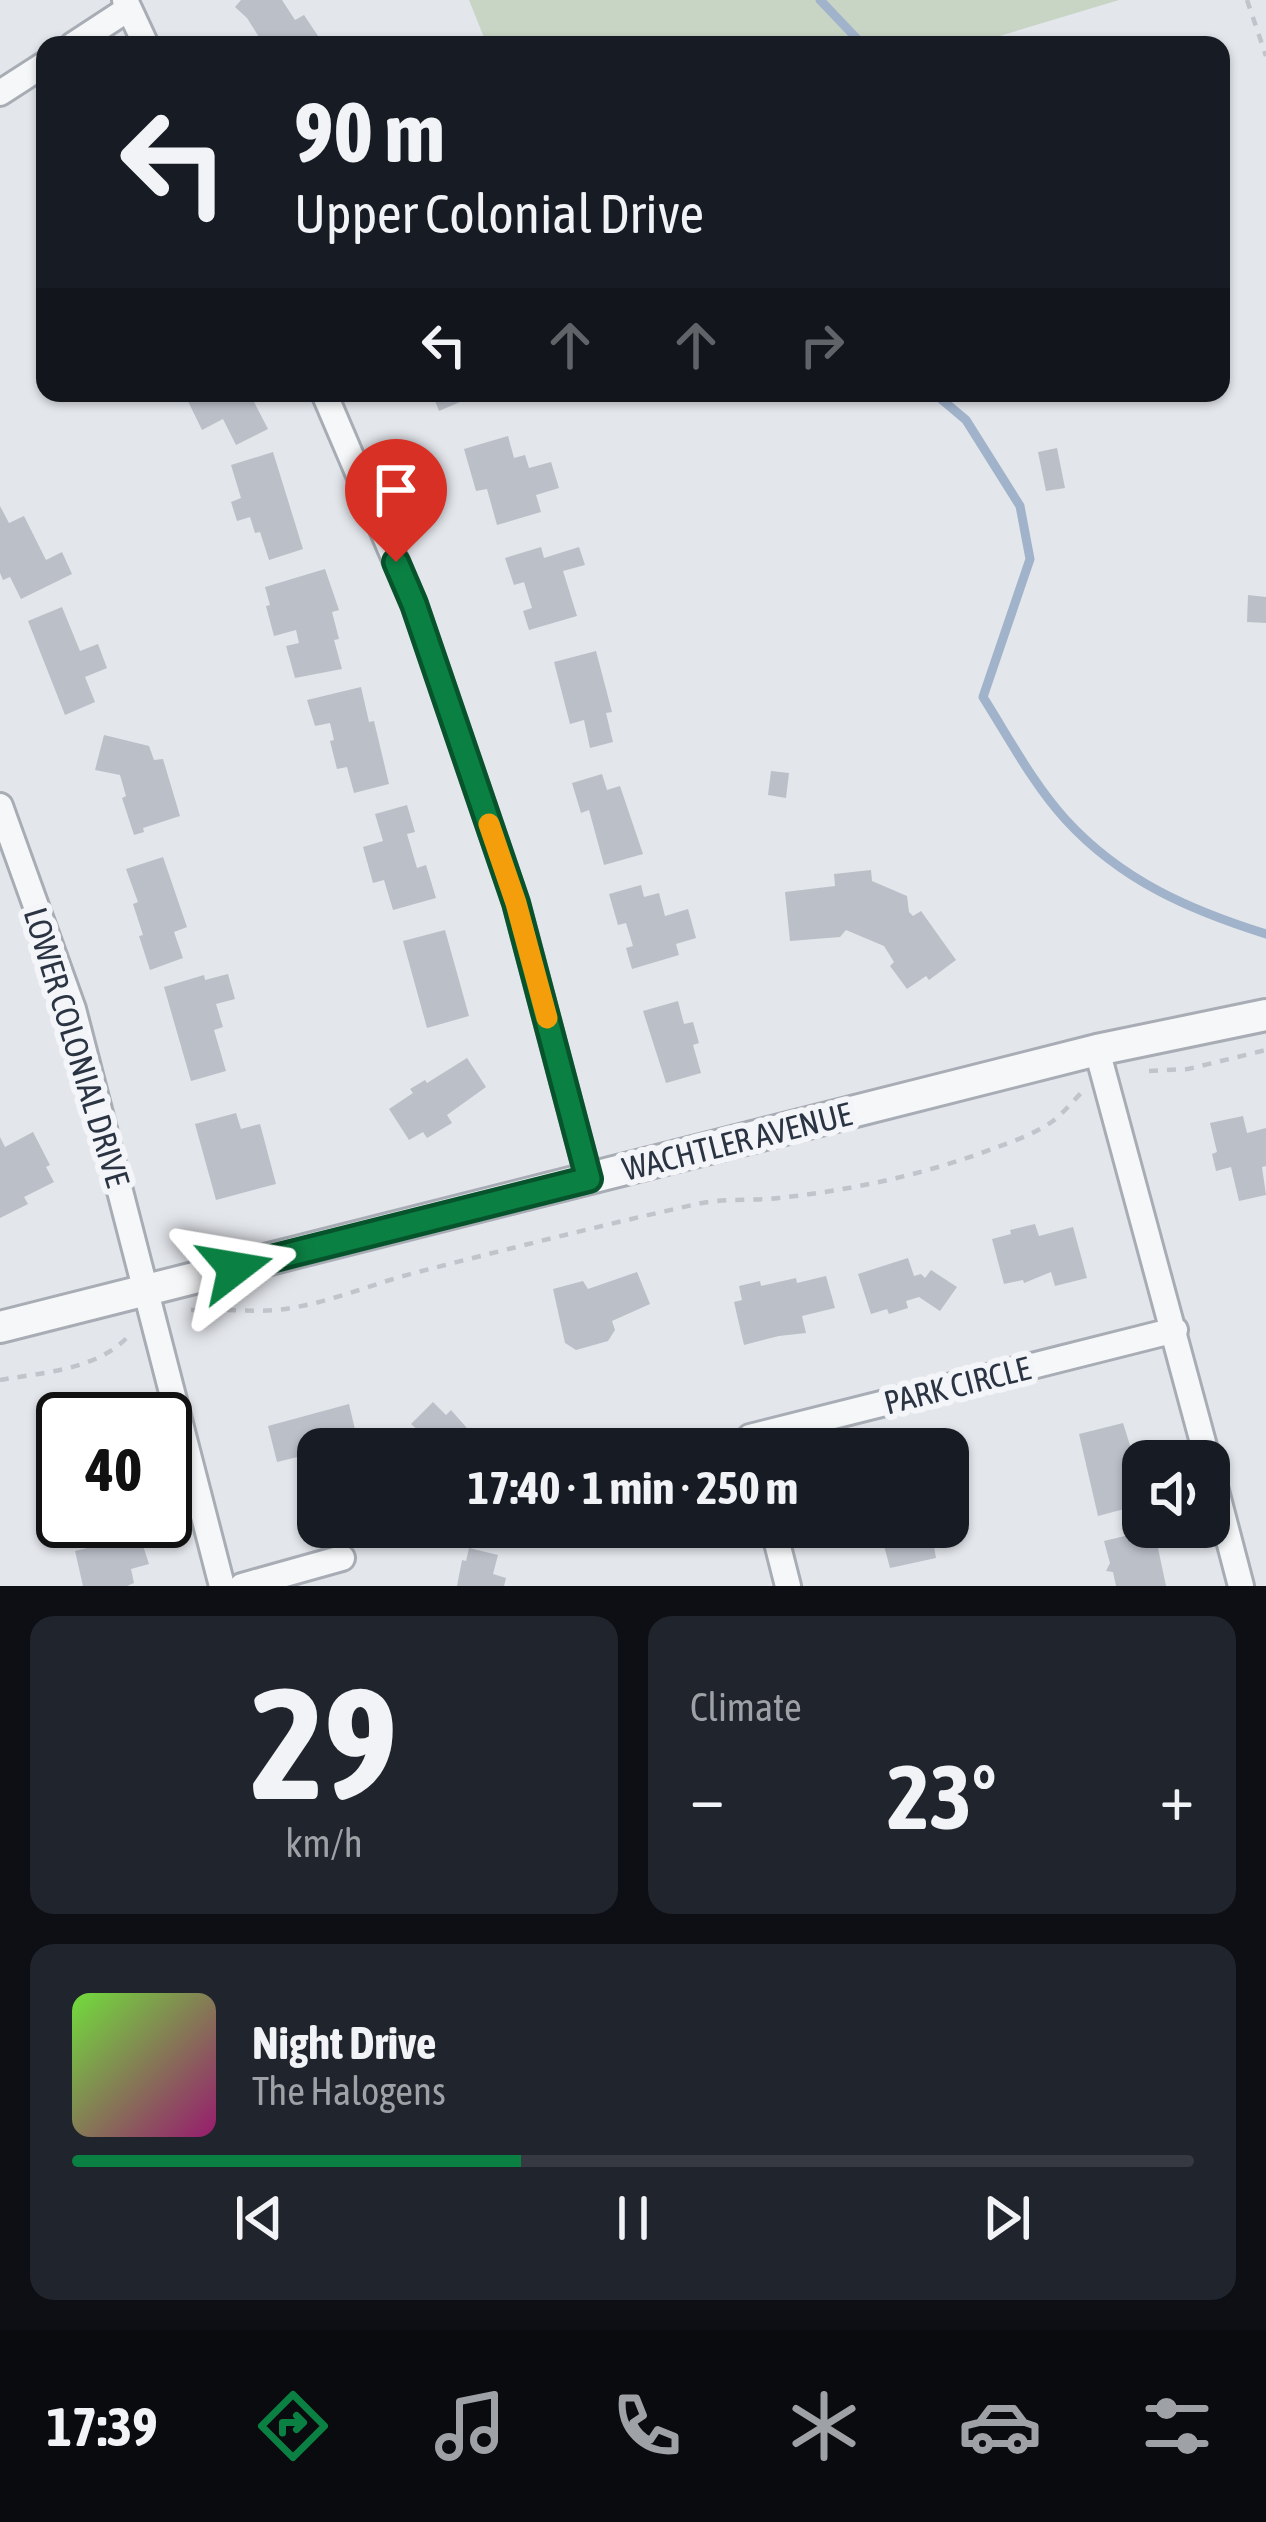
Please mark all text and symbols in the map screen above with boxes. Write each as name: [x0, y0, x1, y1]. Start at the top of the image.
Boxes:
icon: left: [96, 84, 252, 240]
text: 90 m: [294, 84, 445, 180]
text: Upper Colonial Drive: [294, 183, 704, 244]
icon: left: [411, 312, 477, 378]
icon: ahead: [537, 312, 603, 378]
icon: ahead: [663, 312, 729, 378]
icon: right: [789, 312, 855, 378]
pin: [345, 439, 447, 562]
icon: arrive: [363, 457, 429, 523]
street label: LOWER COLONIAL DRIVE: [16, 903, 138, 1191]
street label: WACHTLER AVENUE: [619, 1094, 855, 1188]
position arrow: [172, 1205, 298, 1331]
street label: PARK CIRCLE: [880, 1349, 1034, 1421]
speed limit sign: 40: [36, 1392, 192, 1548]
map controls: [1122, 1440, 1230, 1548]
button: sound: [1122, 1440, 1230, 1548]
text: 17:40 · 1 min · 250 m: [468, 1462, 798, 1514]
text: 29: [251, 1653, 397, 1832]
text: Climate: [690, 1685, 802, 1729]
text: 23°: [887, 1745, 997, 1848]
text: −: [690, 1758, 724, 1834]
text: +: [1160, 1758, 1194, 1834]
text: km/h: [285, 1821, 363, 1865]
text: Night Drive: [252, 2017, 437, 2069]
text: The Halogens: [252, 2069, 446, 2113]
icon: previous: [226, 2185, 292, 2251]
icon: pause: [600, 2185, 666, 2251]
icon: next: [974, 2185, 1040, 2251]
icon: directions: [251, 2384, 335, 2468]
icon: music: [428, 2384, 512, 2468]
icon: phone: [605, 2384, 689, 2468]
icon: climate: [782, 2384, 866, 2468]
icon: car: [958, 2384, 1042, 2468]
icon: filters: [1135, 2384, 1219, 2468]
text: 17:39: [46, 2396, 158, 2457]

